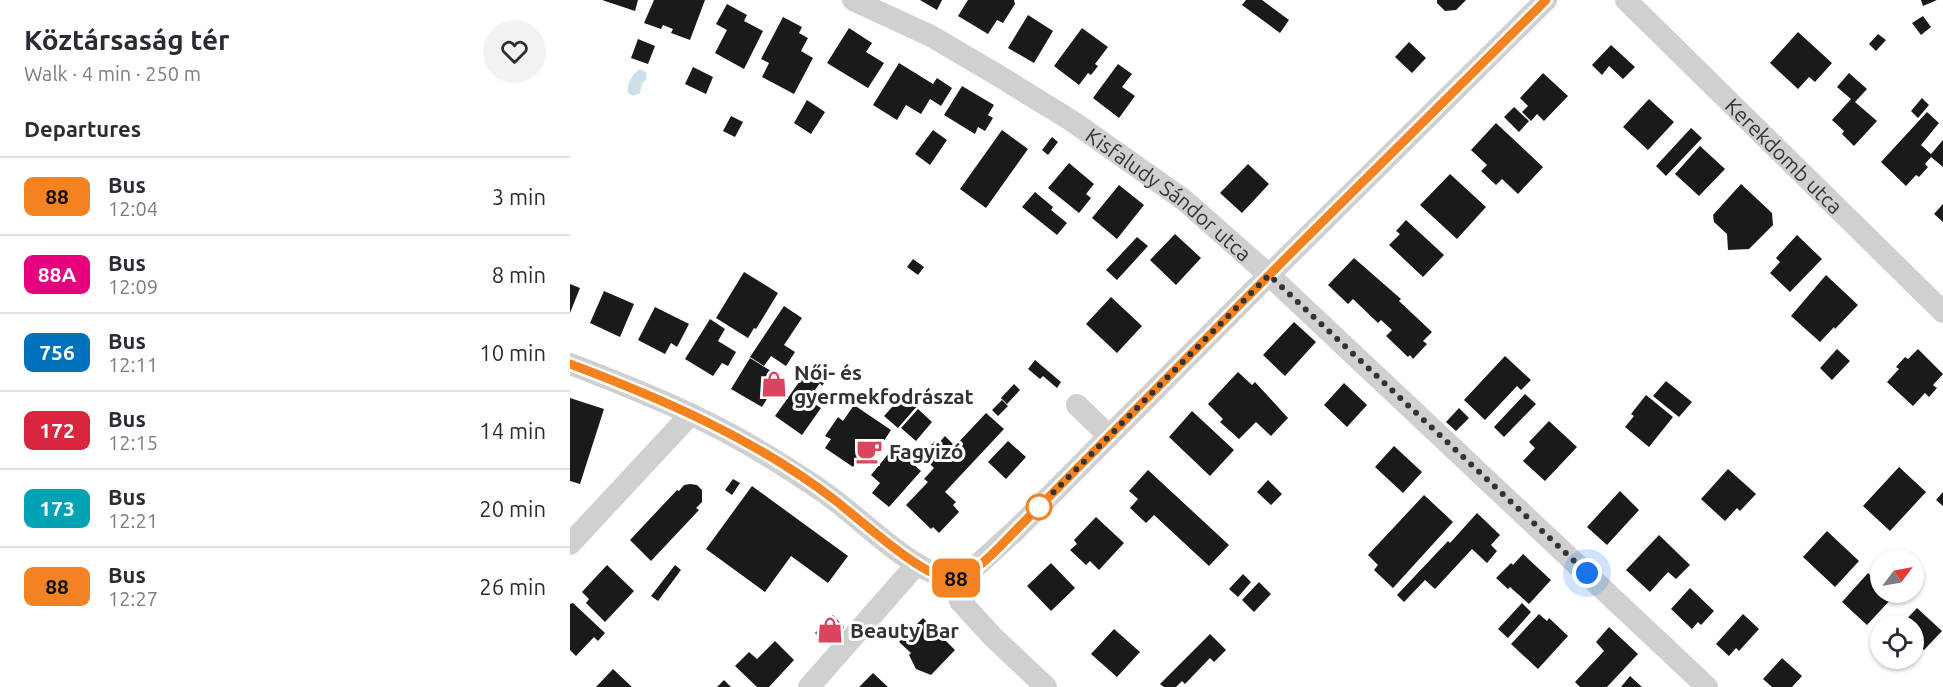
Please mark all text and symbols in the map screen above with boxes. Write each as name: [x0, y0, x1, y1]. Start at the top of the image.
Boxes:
button: heart: [483, 20, 546, 83]
text: Köztársaság tér: [24, 24, 230, 55]
text: Walk · 4 min · 250 m: [24, 62, 201, 85]
street label: Kerekdomb utca: [1721, 93, 1848, 218]
text: Departures: [24, 116, 141, 141]
street label: Kisfaludy Sándor utca: [1081, 123, 1256, 266]
text: Bus: [108, 172, 146, 197]
text: 88: [45, 184, 69, 208]
text: 3 min: [492, 184, 546, 209]
text: 12:04: [108, 197, 158, 220]
text: Bus: [108, 250, 146, 275]
text: 88A: [38, 262, 76, 286]
text: 8 min: [492, 262, 546, 287]
text: 12:09: [108, 275, 158, 298]
text: Bus: [108, 328, 146, 353]
text: 756: [39, 340, 75, 364]
text: 10 min: [479, 340, 546, 365]
text: 12:11: [108, 353, 158, 376]
place label: Női- és gyermekfodrászat: [794, 360, 974, 408]
shop icon: Női- és gyermekfodrászat: [759, 369, 789, 399]
text: Bus: [108, 406, 146, 431]
text: 172: [39, 418, 75, 442]
text: 14 min: [479, 418, 546, 443]
text: 12:15: [108, 431, 158, 454]
cafe icon: Fagyizó: [854, 436, 884, 466]
place label: Fagyizó: [889, 439, 963, 463]
text: Bus: [108, 484, 146, 509]
unlabelled marker: [1026, 494, 1052, 520]
text: 173: [39, 496, 75, 520]
text: 20 min: [479, 496, 546, 521]
text: 12:21: [108, 509, 158, 532]
north arrow: [1870, 549, 1924, 603]
map controls: [1870, 549, 1924, 669]
line badge: 88: [929, 558, 983, 598]
your location: [1572, 558, 1602, 588]
text: Bus: [108, 562, 146, 587]
text: 88: [944, 566, 968, 590]
text: 88: [45, 574, 69, 598]
text: 26 min: [479, 574, 546, 599]
text: 12:27: [108, 587, 158, 610]
shop icon: Beauty Bar: [815, 615, 845, 645]
button: locate: [1870, 615, 1924, 669]
place label: Beauty Bar: [850, 618, 959, 642]

